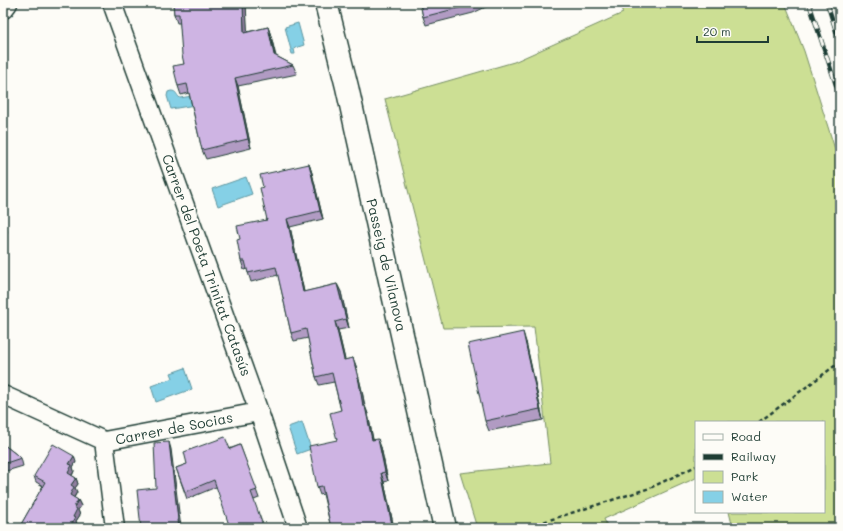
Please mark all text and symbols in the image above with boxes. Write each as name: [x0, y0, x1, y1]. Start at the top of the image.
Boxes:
scale bar: [697, 18, 768, 44]
text: 20 m: [703, 23, 731, 39]
street label: Carrer del Poeta Trinitat Catasús: [158, 151, 256, 379]
street label: Passeig de Vilanova: [362, 197, 412, 333]
street label: Carrer de Socias: [114, 407, 234, 449]
legend: [695, 421, 825, 513]
text: Road: [731, 428, 761, 444]
text: Railway: [731, 448, 776, 464]
text: Park: [731, 468, 758, 484]
text: Water: [731, 488, 768, 504]

